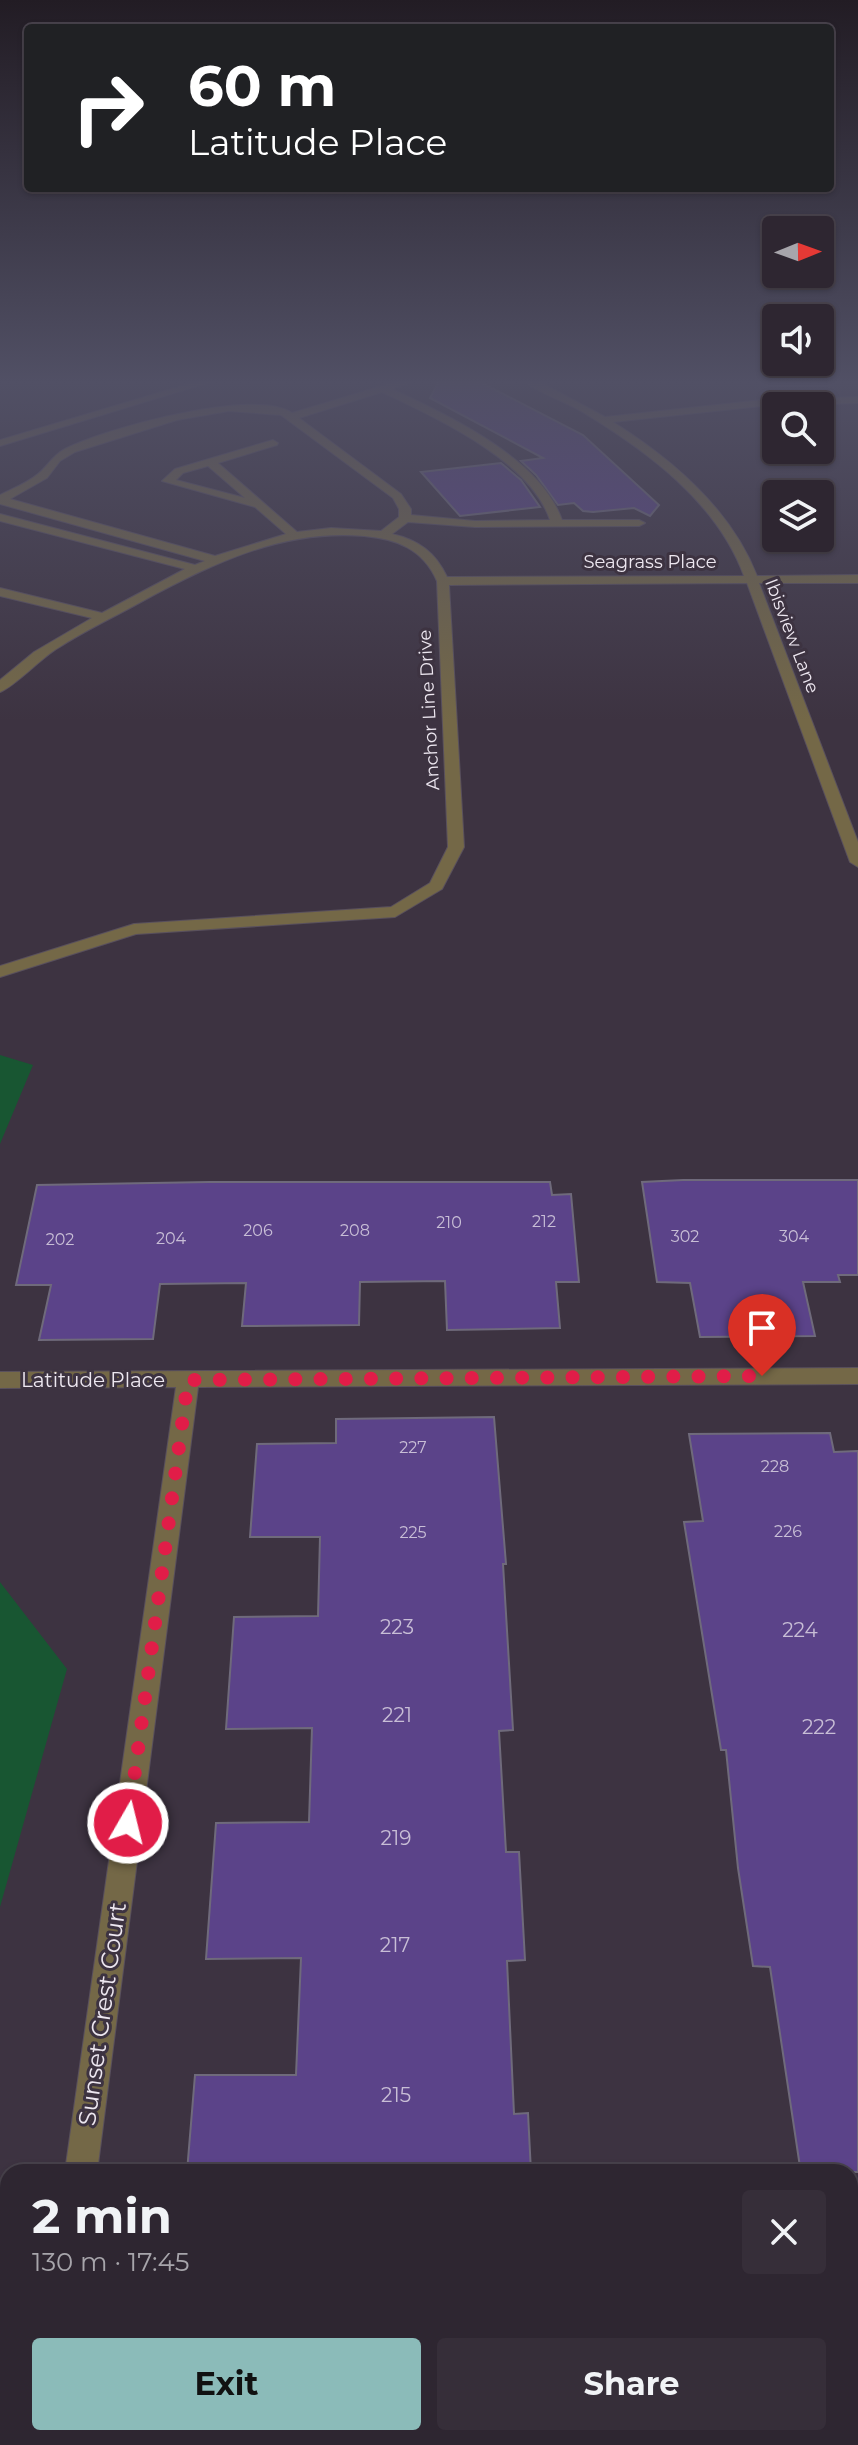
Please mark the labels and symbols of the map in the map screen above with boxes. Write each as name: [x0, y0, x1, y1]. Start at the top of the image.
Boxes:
north arrow: [762, 216, 834, 288]
street label: Seagrass Place: [583, 551, 717, 573]
street label: Ibisview Lane: [760, 575, 824, 697]
street label: Anchor Line Drive: [414, 629, 444, 791]
house number: 212: [532, 1212, 556, 1231]
house number: 210: [436, 1213, 462, 1232]
house number: 206: [243, 1221, 273, 1240]
house number: 208: [340, 1221, 370, 1240]
house number: 302: [671, 1227, 699, 1246]
house number: 304: [779, 1227, 810, 1246]
house number: 204: [156, 1229, 187, 1248]
house number: 202: [46, 1230, 74, 1249]
pin: [728, 1294, 796, 1376]
street label: Latitude Place: [21, 1368, 165, 1392]
house number: 227: [399, 1438, 427, 1457]
house number: 228: [761, 1457, 789, 1476]
house number: 226: [774, 1522, 802, 1541]
house number: 225: [399, 1523, 427, 1542]
house number: 223: [380, 1615, 414, 1639]
house number: 224: [782, 1618, 818, 1642]
house number: 221: [382, 1703, 412, 1727]
house number: 222: [802, 1715, 836, 1739]
position arrow: [86, 1781, 170, 1865]
house number: 219: [381, 1826, 411, 1850]
street label: Sunset Crest Court: [72, 1900, 132, 2128]
house number: 217: [380, 1933, 410, 1957]
house number: 215: [381, 2083, 411, 2107]

